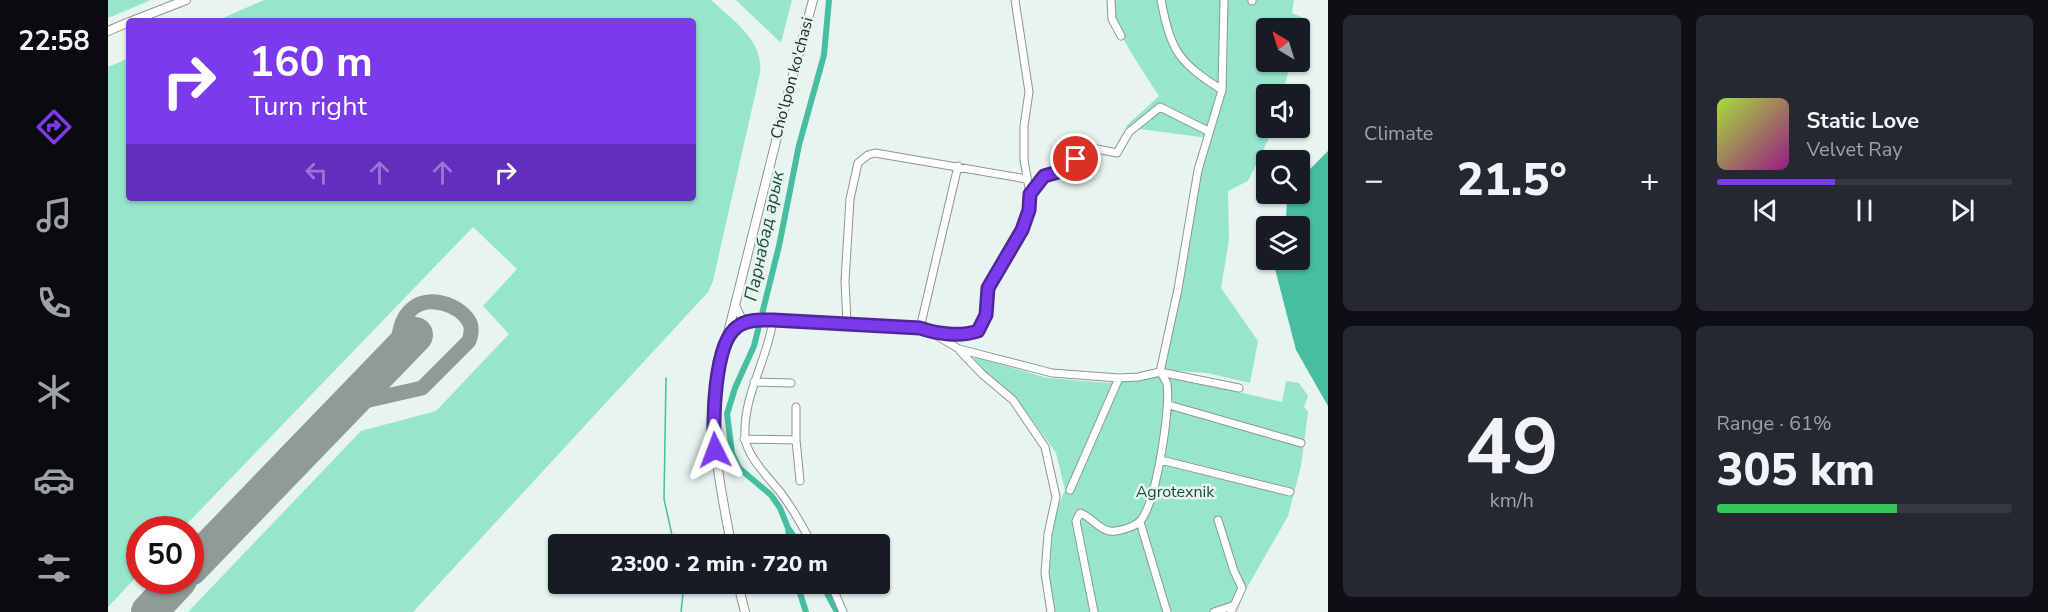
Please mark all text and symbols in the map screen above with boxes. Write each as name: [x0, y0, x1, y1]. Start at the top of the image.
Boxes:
street label: Cho'lpon ko'chasi: [765, 15, 819, 141]
north arrow: [1256, 18, 1310, 72]
map controls: [1256, 18, 1310, 270]
text: 22:58: [18, 23, 90, 60]
text: 160 m: [249, 34, 373, 91]
icon: right: [150, 42, 228, 120]
button: sound: [1256, 84, 1310, 138]
text: Turn right: [249, 88, 367, 125]
icon: directions: [33, 106, 75, 148]
text: Static Love: [1807, 106, 1919, 136]
text: Climate: [1364, 120, 1433, 147]
pin: [1050, 133, 1101, 184]
text: Velvet Ray: [1807, 136, 1903, 163]
icon: arrive: [1059, 142, 1092, 175]
button: search: [1256, 150, 1310, 204]
text: 21.5°: [1457, 150, 1567, 211]
icon: left: [300, 156, 333, 189]
icon: ahead: [363, 156, 396, 189]
icon: ahead: [426, 156, 459, 189]
icon: right: [489, 156, 522, 189]
text: −: [1364, 158, 1384, 203]
text: +: [1640, 158, 1659, 203]
water label: Парнабад арык: [738, 168, 790, 303]
icon: music: [33, 194, 75, 236]
icon: previous: [1749, 194, 1782, 227]
icon: pause: [1848, 194, 1881, 227]
icon: next: [1946, 194, 1979, 227]
button: layers: [1256, 216, 1310, 270]
icon: phone: [33, 282, 75, 324]
icon: climate: [33, 371, 75, 413]
text: 49: [1465, 394, 1559, 501]
text: Range · 61%: [1717, 410, 1832, 437]
position arrow: [683, 418, 747, 482]
text: 305 km: [1717, 440, 1875, 501]
icon: car: [33, 459, 75, 501]
park label: Agrotexnik: [1136, 481, 1215, 503]
text: km/h: [1490, 487, 1534, 514]
speed limit sign: 50: [126, 516, 204, 594]
icon: filters: [33, 547, 75, 589]
text: 23:00 · 2 min · 720 m: [610, 549, 828, 579]

